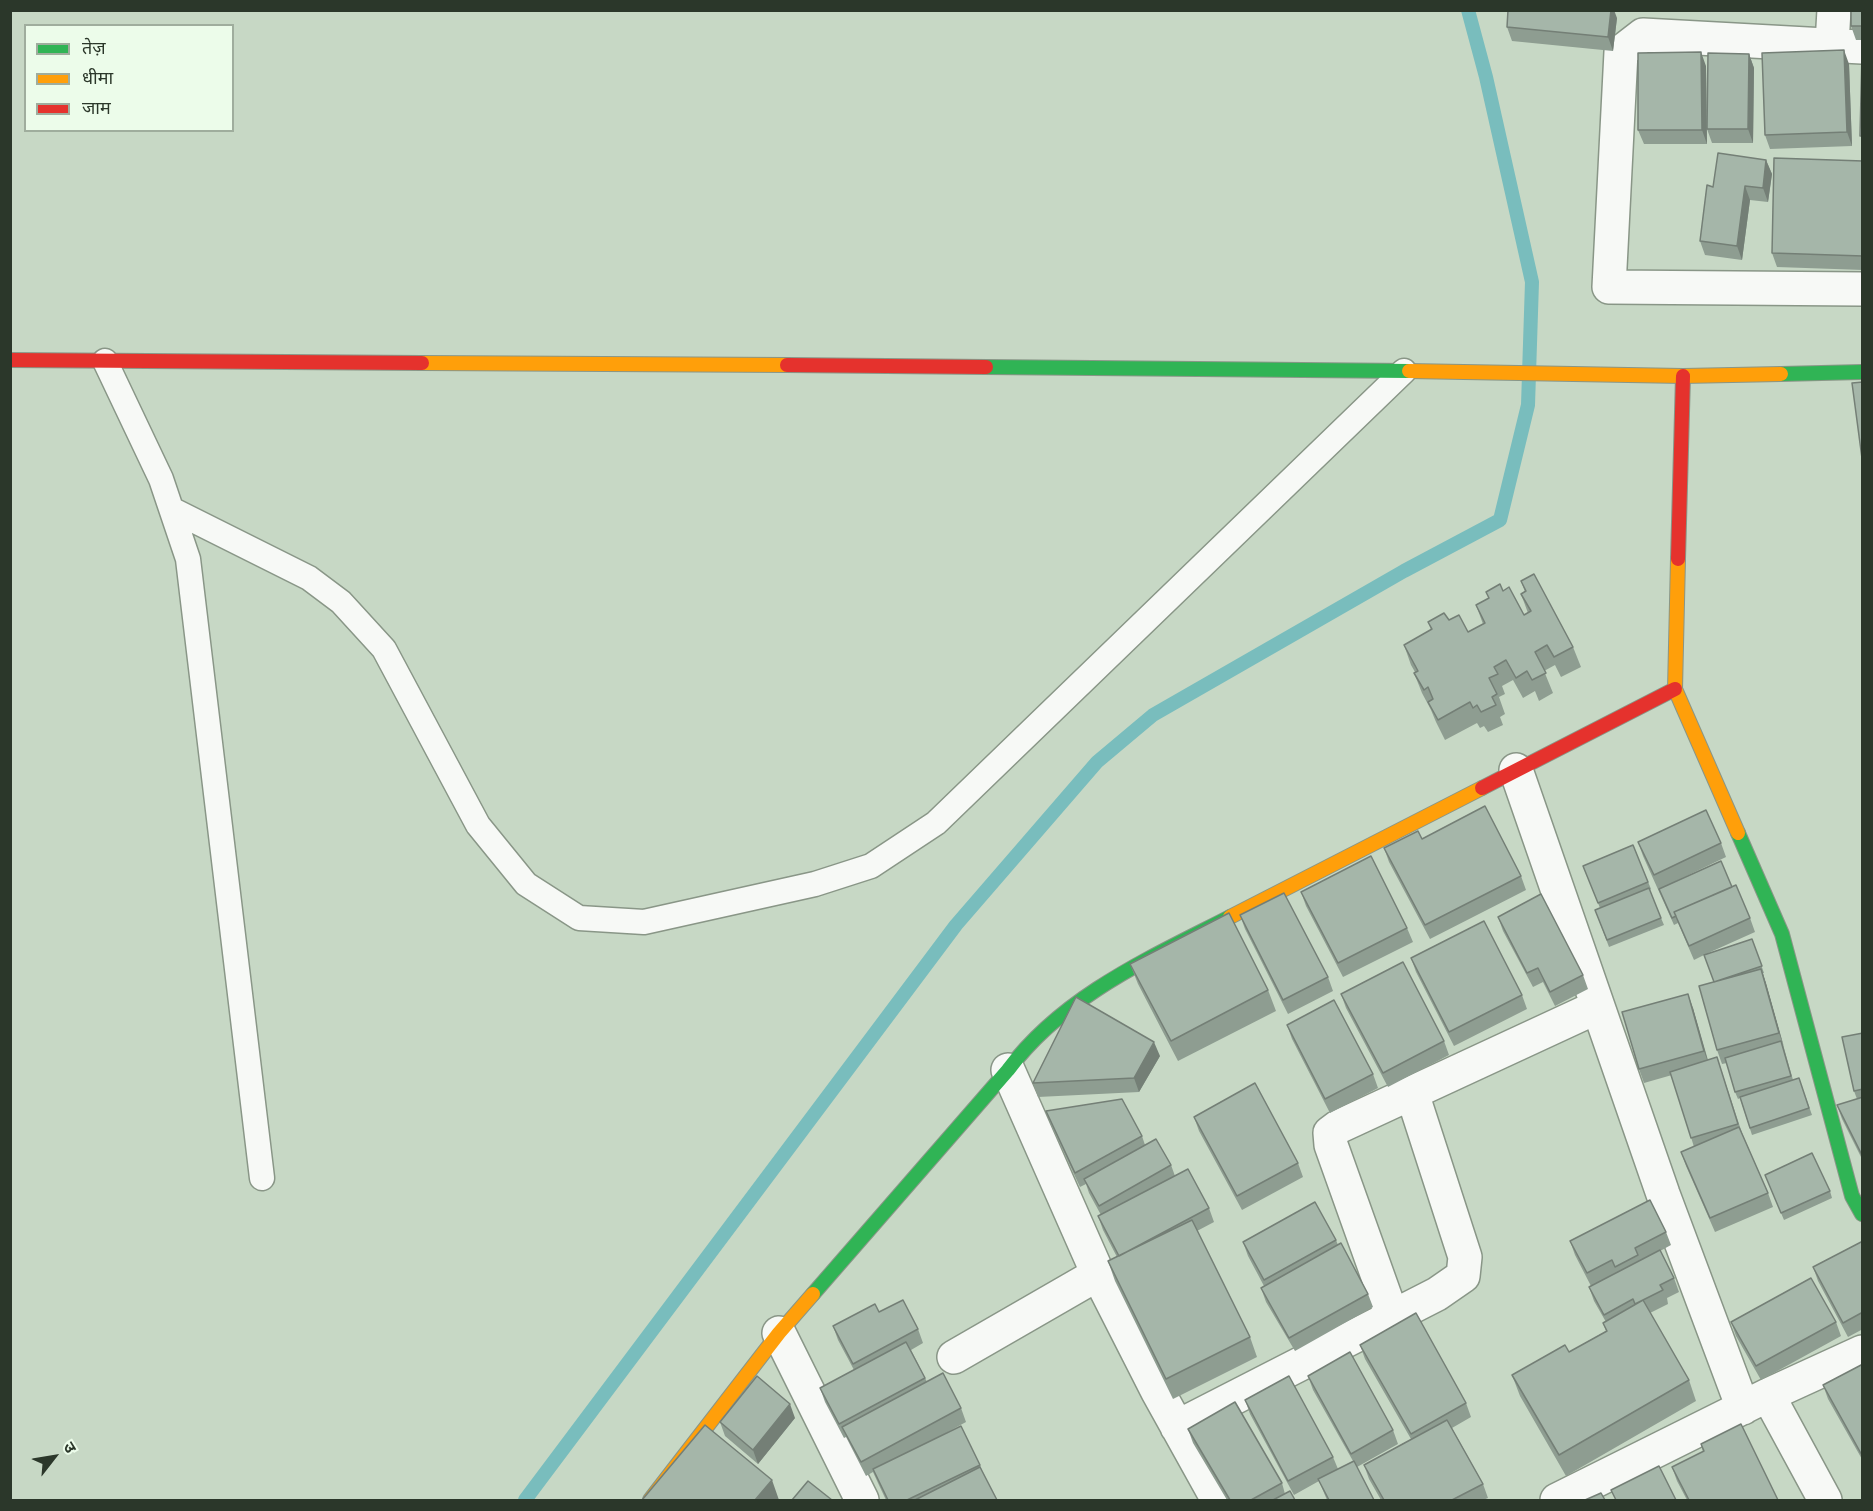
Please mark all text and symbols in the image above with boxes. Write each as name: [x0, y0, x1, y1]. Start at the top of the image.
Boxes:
legend: [24, 24, 234, 132]
text: तेज़: [82, 37, 106, 59]
text: धीमा: [82, 67, 113, 89]
text: जाम: [82, 97, 111, 119]
north arrow: [24, 1427, 84, 1487]
text: उ: [59, 1439, 80, 1456]

